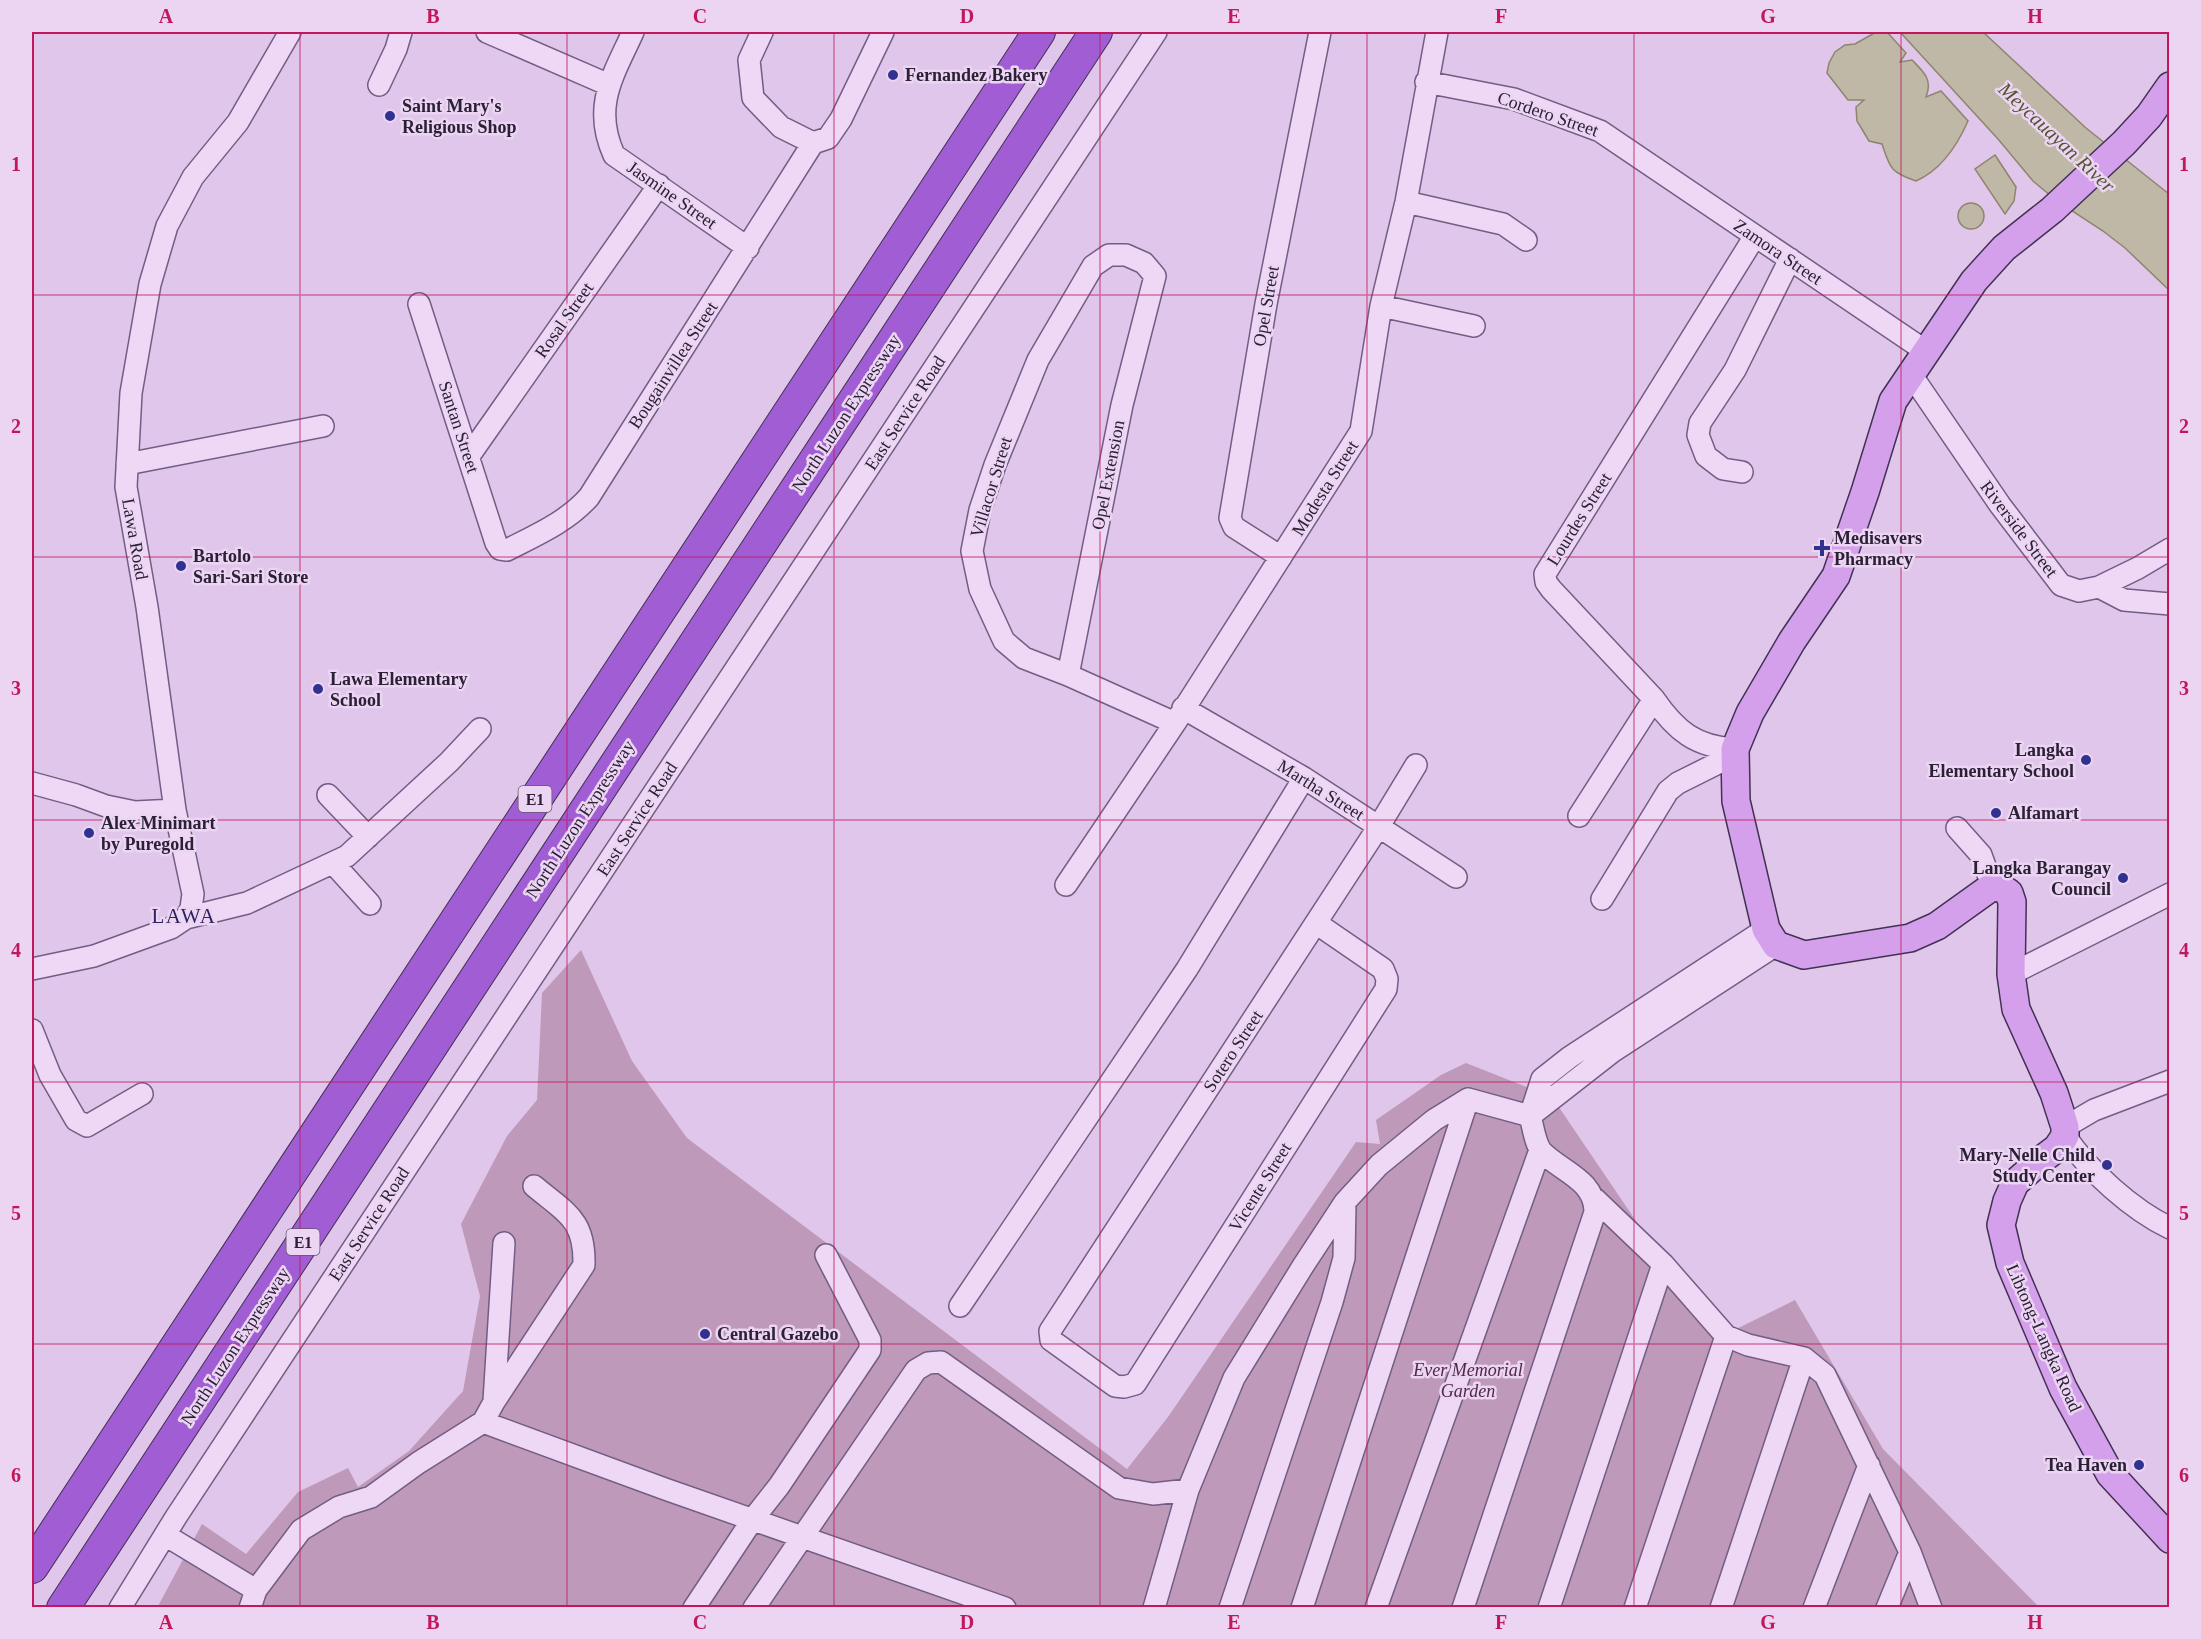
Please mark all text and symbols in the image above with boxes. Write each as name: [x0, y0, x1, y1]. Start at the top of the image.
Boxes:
text: A: [159, 5, 174, 27]
text: B: [426, 5, 440, 27]
text: C: [693, 5, 707, 27]
text: D: [960, 5, 974, 27]
text: E: [1227, 5, 1241, 27]
text: F: [1495, 5, 1507, 27]
text: G: [1760, 5, 1776, 27]
text: H: [2027, 5, 2043, 27]
place label: Fernandez Bakery: [905, 65, 1047, 85]
marker: Fernandez Bakery: [886, 68, 900, 82]
water label: Meycauayan River: [1993, 77, 2120, 197]
street label: Cordero Street: [1495, 87, 1601, 141]
place label: Saint Mary's Religious Shop: [402, 96, 517, 137]
marker: Saint Mary's Religious Shop: [383, 109, 397, 123]
text: 1: [11, 153, 21, 175]
text: 1: [2179, 153, 2189, 175]
street label: Jasmine Street: [623, 157, 721, 233]
street label: Zamora Street: [1730, 215, 1826, 289]
street label: Opel Street: [1249, 264, 1283, 348]
street label: Rosal Street: [531, 278, 597, 362]
street label: Bougainvillea Street: [624, 298, 722, 432]
street label: North Luzon Expressway: [788, 330, 904, 496]
street label: East Service Road: [861, 352, 949, 474]
street label: Santan Street: [435, 379, 483, 475]
text: 2: [11, 415, 21, 437]
text: 2: [2179, 415, 2189, 437]
street label: Opel Extension: [1088, 418, 1128, 532]
street label: Villacor Street: [966, 434, 1016, 540]
street label: Modesta Street: [1288, 437, 1362, 539]
street label: Lourdes Street: [1543, 469, 1615, 569]
street label: Riverside Street: [1976, 477, 2062, 581]
street label: Lawa Road: [118, 497, 152, 581]
place label: Medisavers Pharmacy: [1834, 528, 1922, 569]
marker: Medisavers Pharmacy: [1815, 541, 1829, 555]
place label: Bartolo Sari-Sari Store: [193, 546, 308, 587]
marker: Bartolo Sari-Sari Store: [174, 559, 188, 573]
place label: Lawa Elementary School: [330, 669, 467, 710]
text: 3: [11, 677, 21, 699]
text: 3: [2179, 677, 2189, 699]
marker: Lawa Elementary School: [311, 682, 325, 696]
street label: North Luzon Expressway: [522, 736, 638, 902]
place label: Langka Elementary School: [1929, 740, 2074, 781]
marker: Langka Elementary School: [2079, 753, 2093, 767]
street label: Martha Street: [1274, 755, 1368, 825]
street label: East Service Road: [593, 758, 681, 880]
road number: E1: [518, 786, 552, 812]
place label: Alfamart: [2008, 803, 2079, 823]
marker: Alfamart: [1989, 806, 2003, 820]
place label: Alex Minimart by Puregold: [101, 813, 215, 854]
marker: Alex Minimart by Puregold: [82, 826, 96, 840]
place label: Langka Barangay Council: [1972, 858, 2111, 899]
marker: Langka Barangay Council: [2116, 871, 2130, 885]
district label: LAWA: [152, 904, 216, 928]
text: 4: [11, 939, 21, 961]
text: 4: [2179, 939, 2189, 961]
street label: Sotero Street: [1199, 1006, 1267, 1096]
street label: Vicente Street: [1225, 1139, 1295, 1235]
place label: Mary-Nelle Child Study Center: [1960, 1145, 2095, 1186]
marker: Mary-Nelle Child Study Center: [2100, 1158, 2114, 1172]
street label: East Service Road: [325, 1163, 413, 1285]
text: 5: [11, 1202, 21, 1224]
text: 5: [2179, 1202, 2189, 1224]
road number: E1: [286, 1229, 320, 1255]
street label: Libtong-Langka Road: [2002, 1261, 2086, 1415]
street label: North Luzon Expressway: [177, 1263, 293, 1429]
place label: Central Gazebo: [717, 1324, 838, 1344]
marker: Central Gazebo: [698, 1327, 712, 1341]
park label: Ever Memorial Garden: [1412, 1360, 1523, 1401]
place label: Tea Haven: [2045, 1455, 2127, 1475]
marker: Tea Haven: [2132, 1458, 2146, 1472]
text: 6: [11, 1464, 21, 1486]
text: 6: [2179, 1464, 2189, 1486]
text: A: [159, 1611, 174, 1633]
text: B: [426, 1611, 440, 1633]
text: C: [693, 1611, 707, 1633]
text: D: [960, 1611, 974, 1633]
text: E: [1227, 1611, 1241, 1633]
text: F: [1495, 1611, 1507, 1633]
text: G: [1760, 1611, 1776, 1633]
text: H: [2027, 1611, 2043, 1633]

